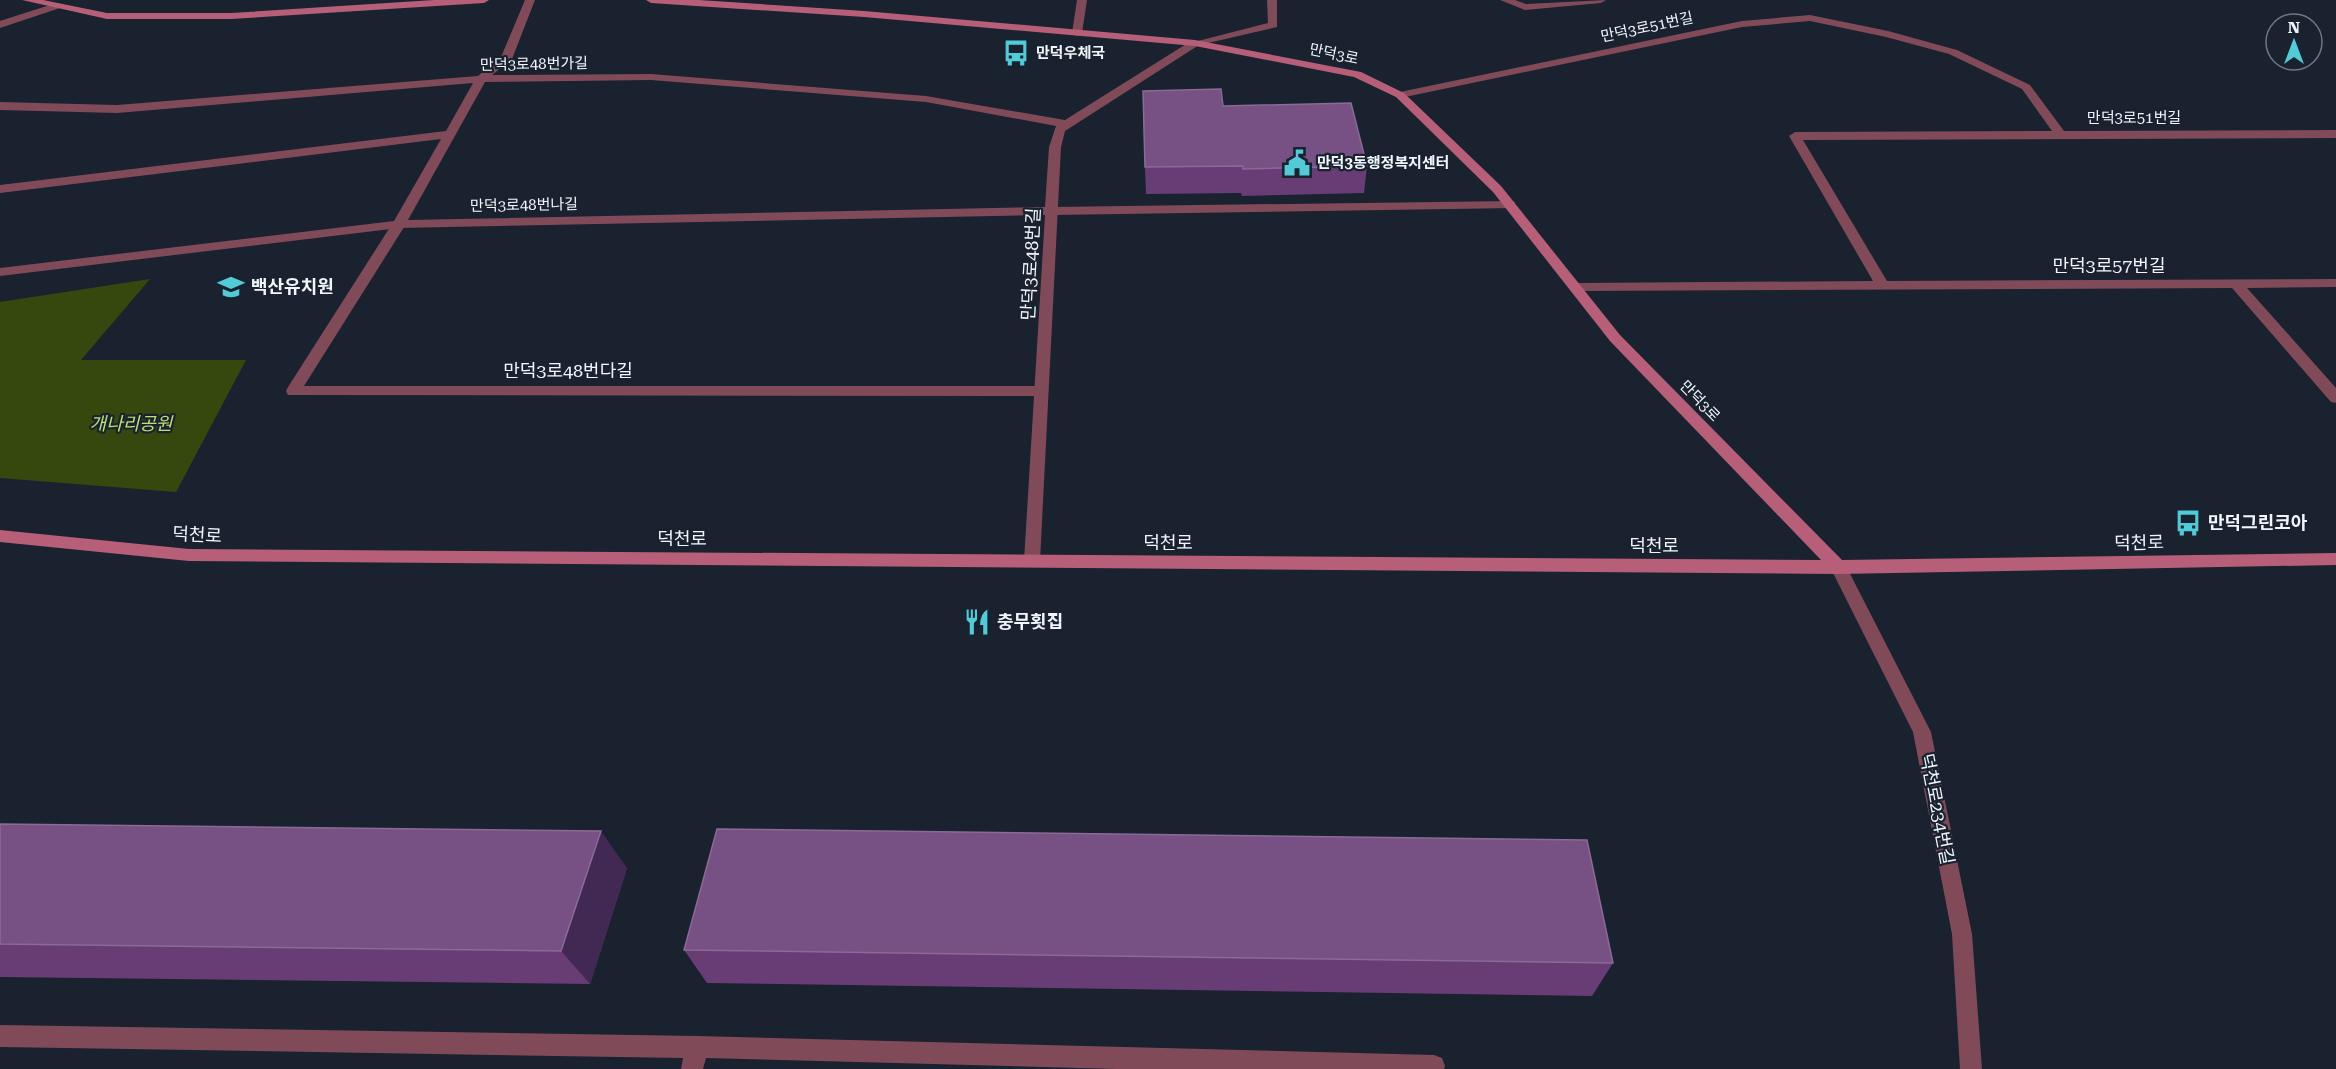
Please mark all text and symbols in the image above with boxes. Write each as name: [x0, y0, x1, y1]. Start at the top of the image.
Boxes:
street label: 만덕3로51번길: [1599, 8, 1695, 46]
north arrow: [2264, 12, 2324, 72]
text: N: [2288, 18, 2300, 37]
bus stop icon: 만덕우체국: [1001, 38, 1031, 68]
street label: 만덕3로: [1308, 40, 1360, 68]
place label: 만덕우체국: [1036, 44, 1105, 62]
street label: 만덕3로48번가길: [480, 54, 588, 74]
street label: 만덕3로51번길: [2087, 109, 2181, 127]
public building icon: 만덕3동행정복지센터: [1282, 148, 1312, 178]
place label: 만덕3동행정복지센터: [1317, 154, 1450, 172]
street label: 만덕3로48번나길: [470, 195, 578, 215]
street label: 만덕3로48번길: [1017, 207, 1044, 321]
street label: 만덕3로57번길: [2052, 255, 2166, 276]
school or university icon: 백산유치원: [216, 272, 246, 302]
place label: 백산유치원: [251, 276, 334, 297]
street label: 만덕3로48번다길: [503, 360, 633, 381]
street label: 만덕3로: [1676, 377, 1724, 425]
park label: 개나리공원: [90, 413, 174, 434]
bus stop icon: 만덕그린코아: [2173, 508, 2203, 538]
place label: 만덕그린코아: [2208, 512, 2308, 533]
street label: 덕천로: [172, 523, 222, 546]
street label: 덕천로: [657, 528, 707, 549]
street label: 덕천로: [1143, 532, 1193, 553]
street label: 덕천로: [2114, 532, 2164, 553]
street label: 덕천로: [1629, 535, 1679, 556]
restaurant icon: 충무횟집: [962, 607, 992, 637]
place label: 충무횟집: [997, 611, 1063, 632]
street label: 덕천로234번길: [1916, 751, 1959, 866]

